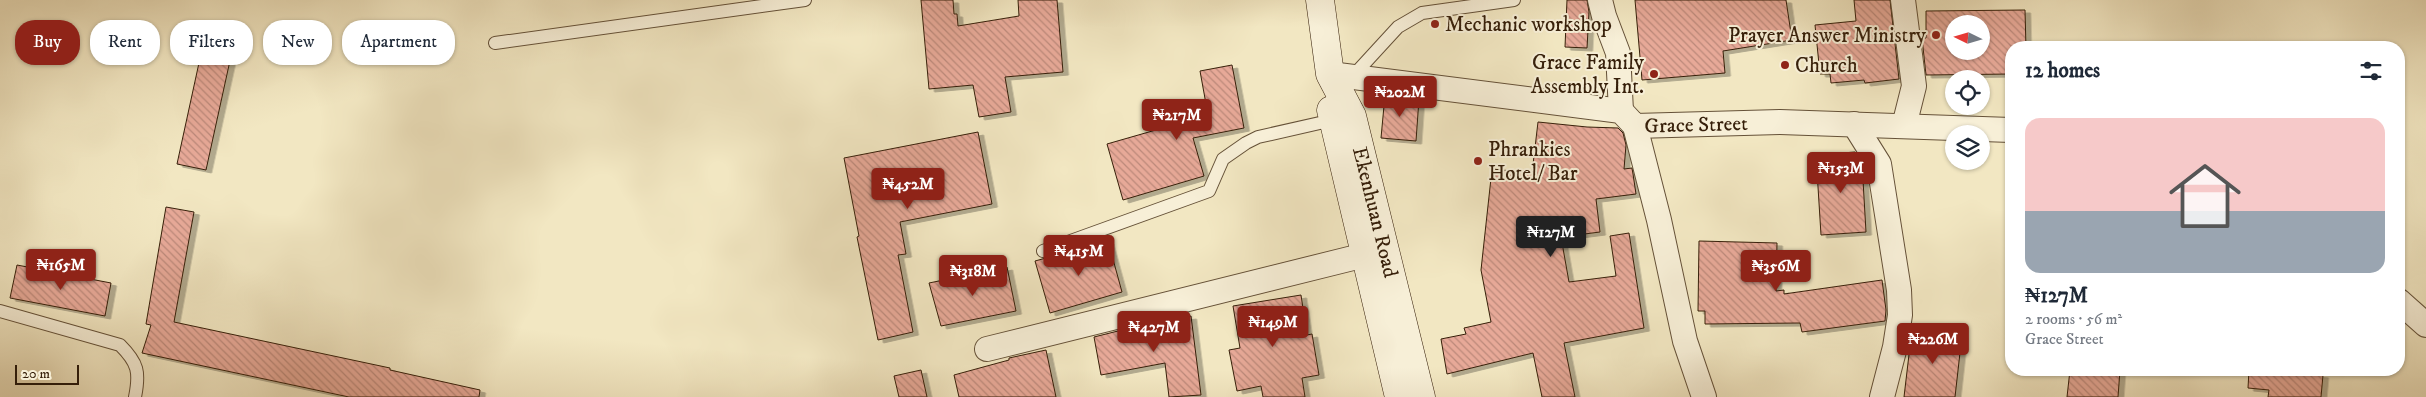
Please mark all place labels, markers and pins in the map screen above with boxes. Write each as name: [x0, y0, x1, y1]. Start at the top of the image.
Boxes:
place label: Mechanic workshop: [1445, 12, 1612, 38]
marker: Mechanic workshop: [1429, 18, 1441, 30]
place label: Prayer Answer Ministry: [1728, 23, 1927, 49]
marker: Prayer Answer Ministry: [1930, 29, 1942, 41]
place label: Grace Family Assembly Int.: [1531, 50, 1645, 100]
place label: Church: [1795, 53, 1858, 79]
marker: Church: [1779, 59, 1791, 71]
marker: Grace Family Assembly Int.: [1648, 68, 1660, 80]
pin: ₦202M: [1365, 76, 1435, 118]
pin: ₦217M: [1142, 98, 1212, 141]
place label: Phrankies Hotel/ Bar: [1488, 137, 1578, 187]
pin: ₦153M: [1806, 152, 1876, 194]
marker: Phrankies Hotel/ Bar: [1472, 155, 1484, 167]
pin: ₦452M: [873, 168, 943, 210]
pin: ₦127M: [1516, 216, 1586, 258]
pin: ₦415M: [1044, 234, 1114, 277]
pin: ₦165M: [26, 248, 96, 291]
pin: ₦356M: [1741, 250, 1811, 292]
pin: ₦318M: [938, 254, 1008, 297]
pin: ₦149M: [1238, 306, 1308, 348]
pin: ₦427M: [1119, 310, 1189, 353]
pin: ₦226M: [1898, 322, 1968, 365]

